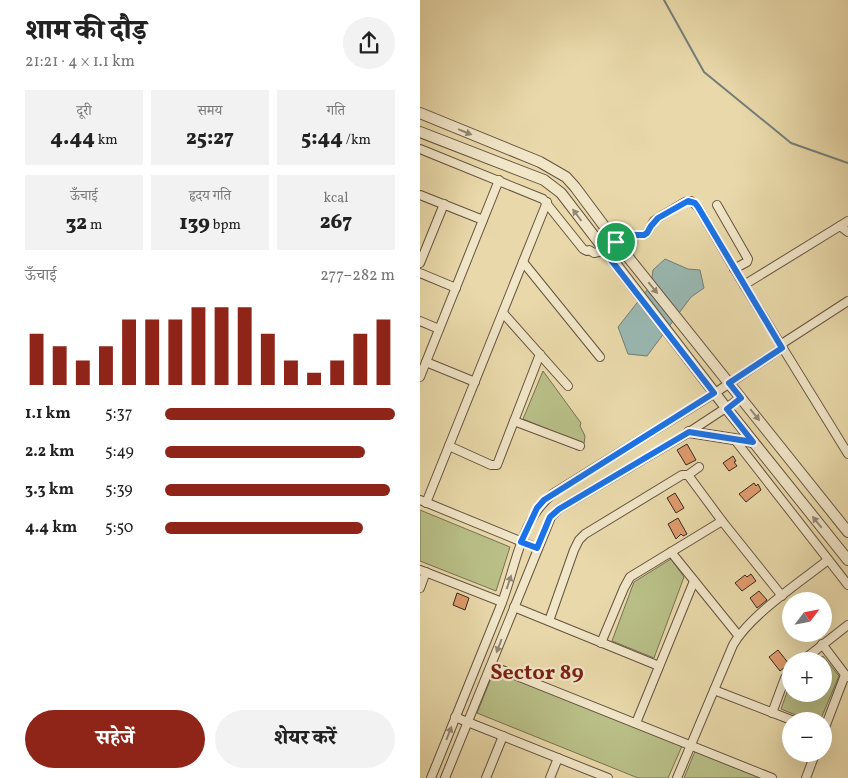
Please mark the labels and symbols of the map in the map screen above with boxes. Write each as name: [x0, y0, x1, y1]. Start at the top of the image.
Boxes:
one-way arrow: [458, 128, 472, 136]
one-way arrow: [572, 208, 582, 222]
pin: [595, 221, 637, 263]
one-way arrow: [647, 281, 658, 294]
one-way arrow: [749, 408, 760, 421]
one-way arrow: [812, 516, 823, 529]
one-way arrow: [505, 574, 513, 589]
north arrow: [782, 592, 832, 642]
one-way arrow: [495, 638, 502, 653]
district label: Sector 89: [490, 658, 584, 689]
one-way arrow: [446, 725, 453, 740]

